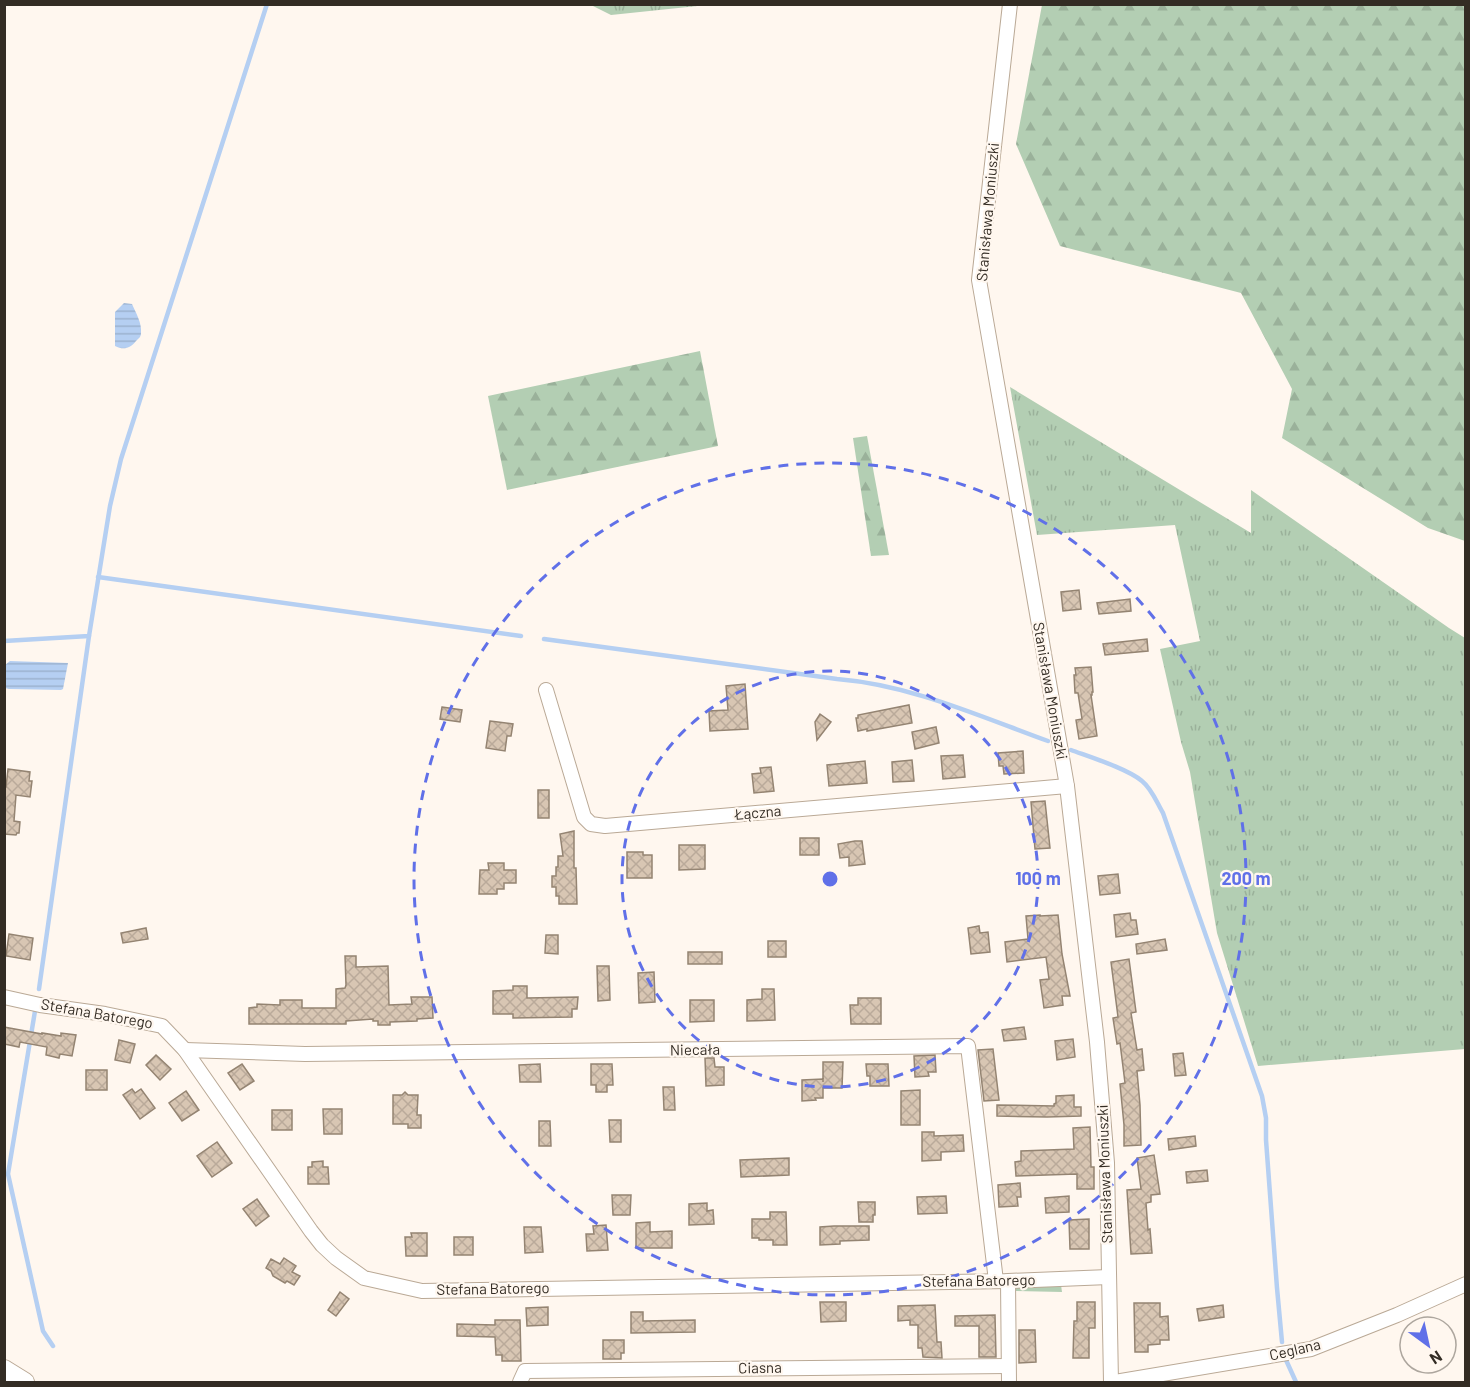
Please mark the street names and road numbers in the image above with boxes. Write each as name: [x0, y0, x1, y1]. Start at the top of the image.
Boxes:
street label: Stanisława Moniuszki: [972, 142, 1002, 282]
street label: Stanisława Moniuszki: [1030, 621, 1072, 761]
street label: Łączna: [733, 801, 782, 823]
street label: Stefana Batorego: [40, 994, 155, 1032]
street label: Niecała: [670, 1040, 720, 1058]
street label: Stanisława Moniuszki: [1093, 1104, 1115, 1244]
street label: Stefana Batorego: [922, 1270, 1036, 1290]
street label: Stefana Batorego: [436, 1278, 550, 1298]
street label: Ceglana: [1267, 1334, 1322, 1364]
street label: Ciasna: [738, 1358, 782, 1376]

